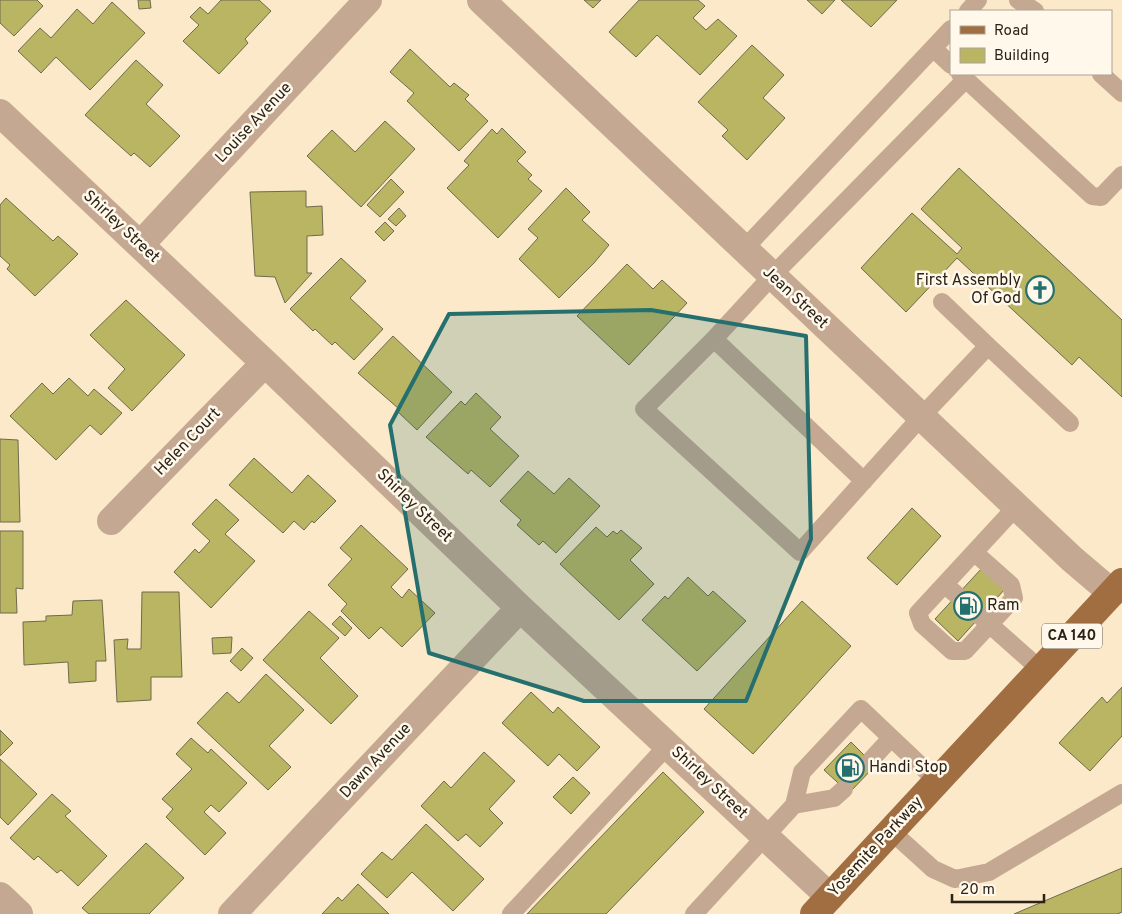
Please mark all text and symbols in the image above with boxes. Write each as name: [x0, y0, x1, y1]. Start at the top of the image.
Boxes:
legend: [950, 10, 1112, 75]
text: Road: [994, 22, 1029, 41]
text: Building: [994, 47, 1049, 66]
street label: Louise Avenue: [211, 78, 297, 168]
street label: Shirley Street: [79, 186, 163, 268]
street label: Jean Street: [758, 262, 832, 334]
place label: First Assembly Of God: [916, 271, 1021, 309]
church icon: First Assembly Of God: [1025, 275, 1055, 305]
street label: Helen Court: [151, 404, 225, 480]
street label: Shirley Street: [372, 465, 456, 547]
fuel station icon: Ram: [953, 591, 983, 621]
place label: Ram: [987, 596, 1020, 616]
road number: CA 140: [1042, 624, 1102, 648]
street label: Dawn Avenue: [336, 719, 416, 803]
street label: Shirley Street: [667, 742, 751, 824]
fuel station icon: Handi Stop: [835, 753, 865, 783]
place label: Handi Stop: [869, 758, 948, 778]
street label: Yosemite Parkway: [824, 792, 928, 902]
scale bar: [952, 872, 1044, 904]
text: 20 m: [960, 881, 995, 900]

